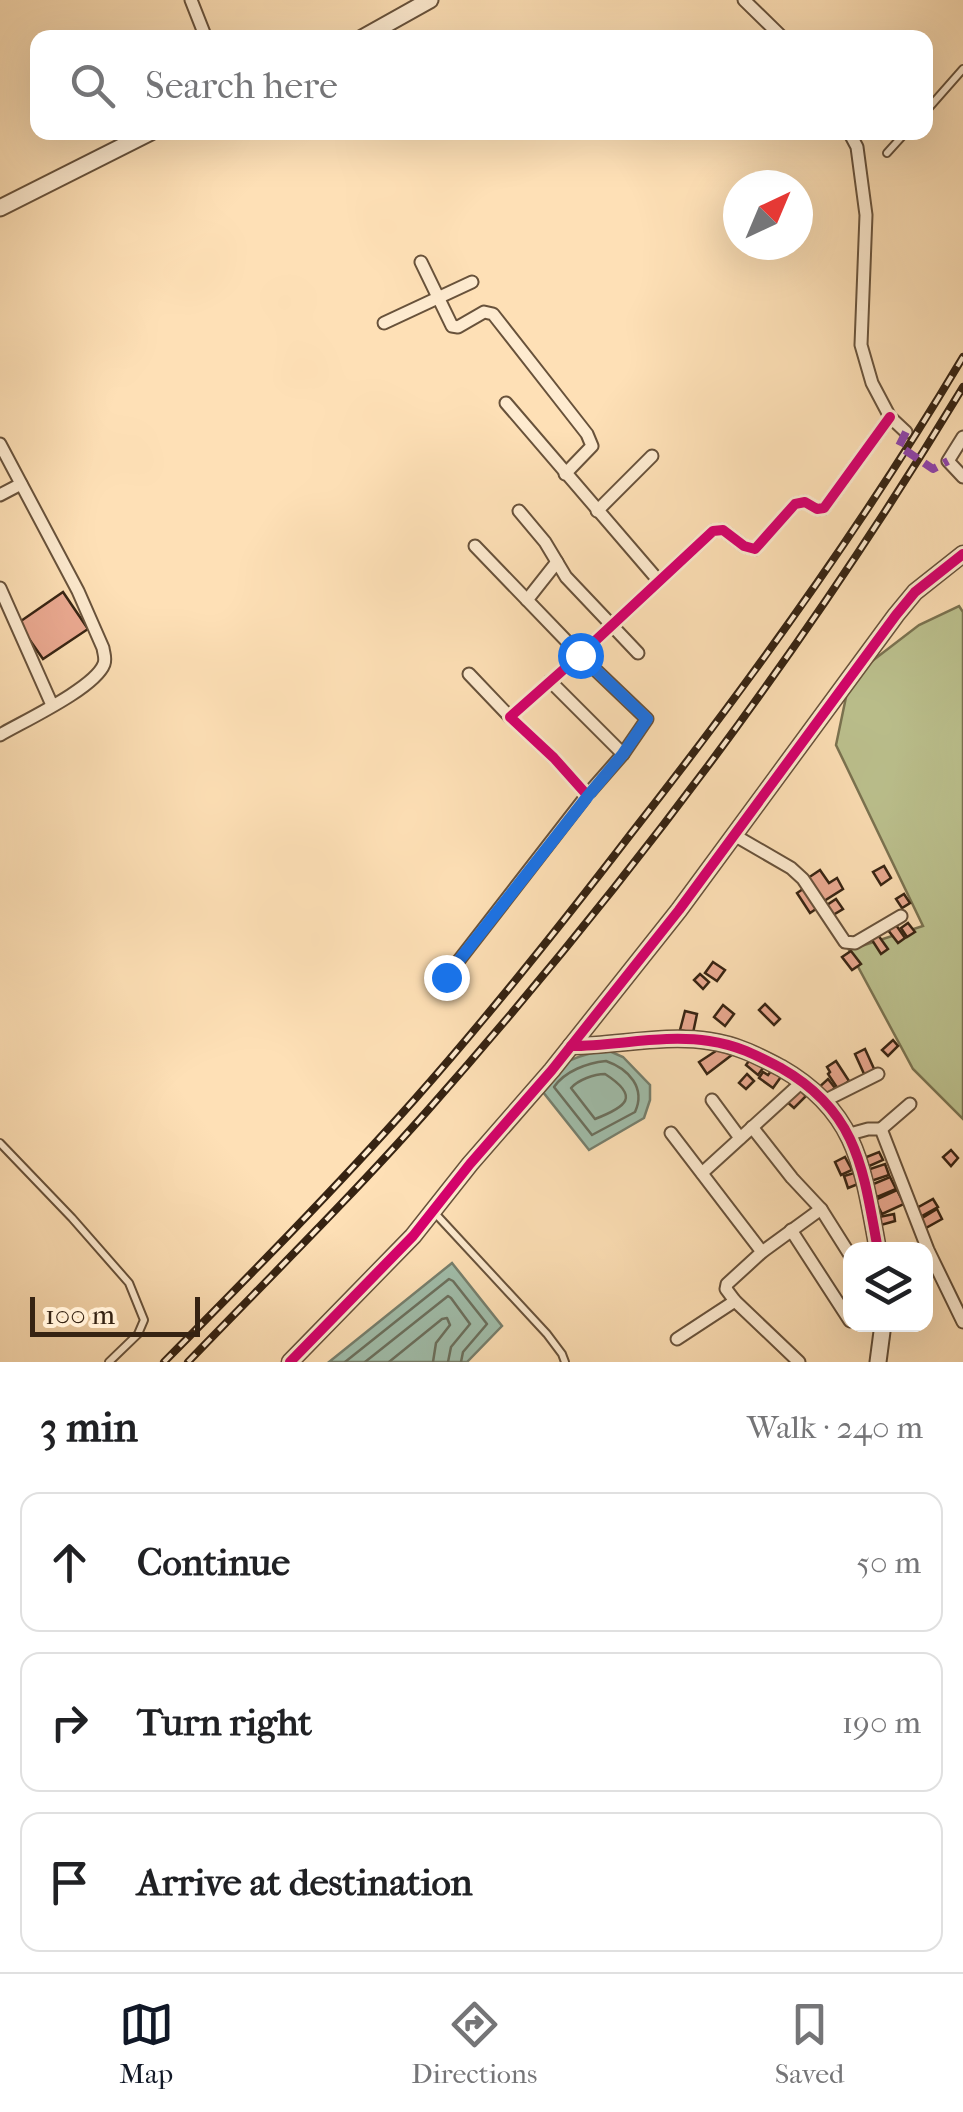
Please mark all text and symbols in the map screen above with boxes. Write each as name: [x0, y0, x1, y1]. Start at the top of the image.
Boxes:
search box: [30, 30, 933, 140]
icon: search: [65, 58, 120, 113]
text: Search here: [145, 63, 338, 108]
north arrow: [723, 170, 813, 260]
route start: [558, 633, 604, 679]
route end: [424, 955, 470, 1001]
map controls: [843, 1242, 933, 1332]
button: layers: [843, 1242, 933, 1332]
scale bar: [30, 1292, 200, 1336]
text: 100 m: [45, 1298, 115, 1331]
text: 3 min: [40, 1403, 138, 1452]
text: Walk · 240 m: [747, 1409, 923, 1446]
icon: ahead: [42, 1535, 97, 1590]
text: Continue: [137, 1540, 290, 1585]
text: 50 m: [856, 1544, 921, 1581]
icon: right: [42, 1695, 97, 1750]
text: Turn right: [137, 1700, 312, 1745]
text: 190 m: [842, 1704, 921, 1741]
icon: arrive: [42, 1855, 97, 1910]
text: Arrive at destination: [137, 1860, 473, 1905]
tab: Map: [119, 1997, 174, 2090]
tab: Directions: [411, 1997, 537, 2090]
tab: Saved: [775, 1997, 844, 2090]

